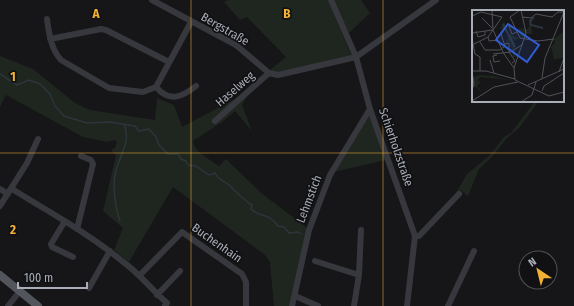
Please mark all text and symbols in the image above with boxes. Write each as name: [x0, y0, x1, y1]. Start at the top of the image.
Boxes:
text: A: [91, 6, 100, 21]
text: B: [283, 6, 291, 21]
street label: Bergstraße: [198, 10, 252, 48]
inset map: [472, 10, 564, 102]
street label: Haselweg: [213, 68, 257, 110]
text: 1: [10, 69, 16, 84]
street label: Schierholzstraße: [376, 106, 416, 188]
street label: Lehmstich: [293, 173, 325, 225]
street label: Buchenhain: [189, 221, 245, 265]
text: 2: [9, 222, 16, 237]
north arrow: [518, 250, 558, 290]
text: N: [526, 255, 539, 269]
scale bar: [18, 264, 87, 290]
text: 100 m: [24, 271, 53, 285]

